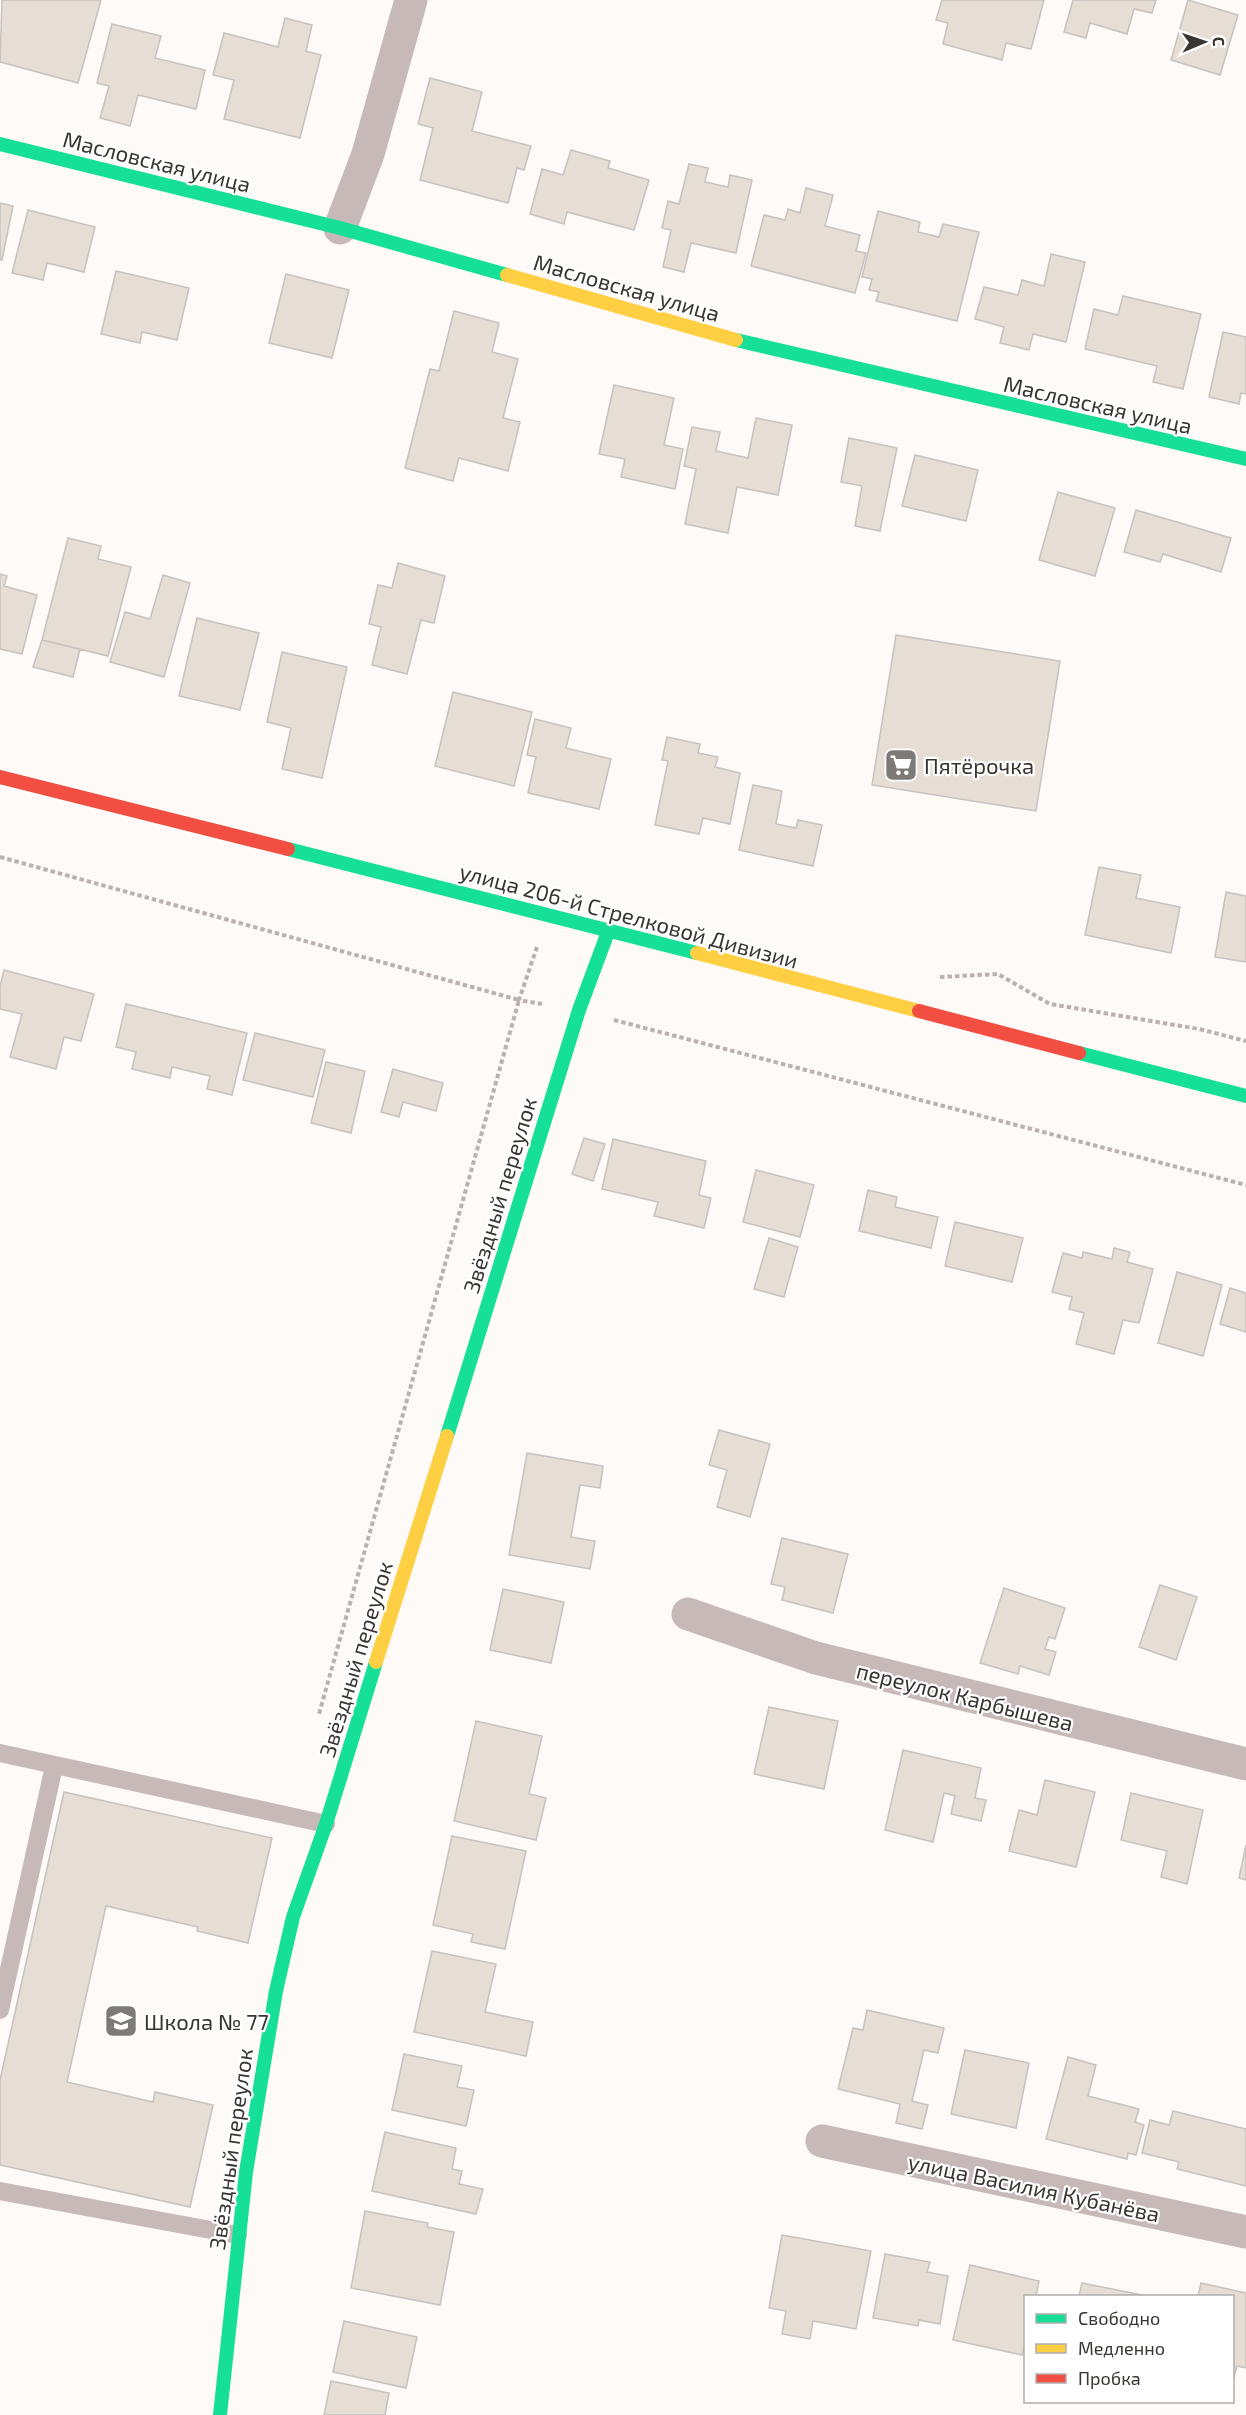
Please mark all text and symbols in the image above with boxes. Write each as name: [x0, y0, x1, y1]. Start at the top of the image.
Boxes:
north arrow: [1174, 12, 1234, 72]
text: С: [1210, 36, 1229, 46]
street label: Масловская улица: [60, 125, 253, 198]
street label: Масловская улица: [531, 248, 723, 327]
street label: Масловская улица: [1001, 370, 1195, 439]
supermarket icon: Пятёрочка: [883, 747, 919, 783]
place label: Пятёрочка: [924, 752, 1034, 778]
street label: улица 206-й Стрелковой Дивизии: [457, 857, 801, 974]
street label: Звёздный переулок: [457, 1094, 542, 1296]
street label: Звёздный переулок: [313, 1558, 398, 1760]
street label: переулок Карбышева: [854, 1656, 1076, 1736]
school or university icon: Школа № 77: [103, 2003, 139, 2039]
place label: Школа № 77: [144, 2008, 269, 2034]
street label: Звёздный переулок: [203, 2046, 258, 2252]
street label: улица Василия Кубанёва: [906, 2148, 1162, 2227]
legend: [1024, 2295, 1234, 2403]
text: Свободно: [1078, 2307, 1160, 2329]
text: Медленно: [1078, 2337, 1165, 2359]
text: Пробка: [1078, 2367, 1141, 2389]

